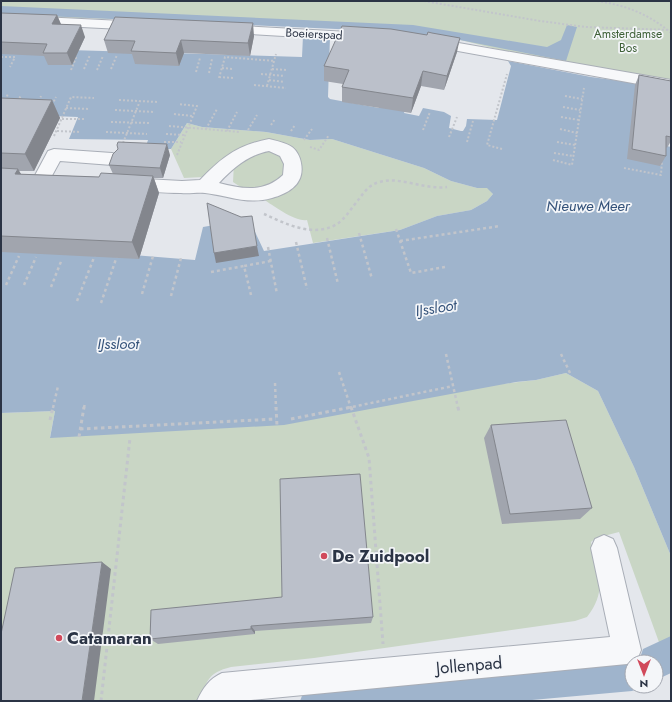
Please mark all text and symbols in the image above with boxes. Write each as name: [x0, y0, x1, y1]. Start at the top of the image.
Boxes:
street label: Boeierspad: [285, 24, 343, 44]
park label: Amsterdamse Bos: [594, 25, 662, 57]
water label: Nieuwe Meer: [546, 195, 631, 217]
water label: IJssloot: [414, 294, 460, 322]
water label: IJssloot: [97, 333, 140, 355]
place label: De Zuidpool: [332, 544, 429, 568]
marker: De Zuidpool: [319, 551, 329, 561]
place label: Catamaran: [67, 626, 152, 650]
marker: Catamaran: [54, 633, 64, 643]
street label: Jollenpad: [433, 650, 503, 680]
north arrow: [624, 654, 664, 694]
text: N: [640, 676, 648, 692]

